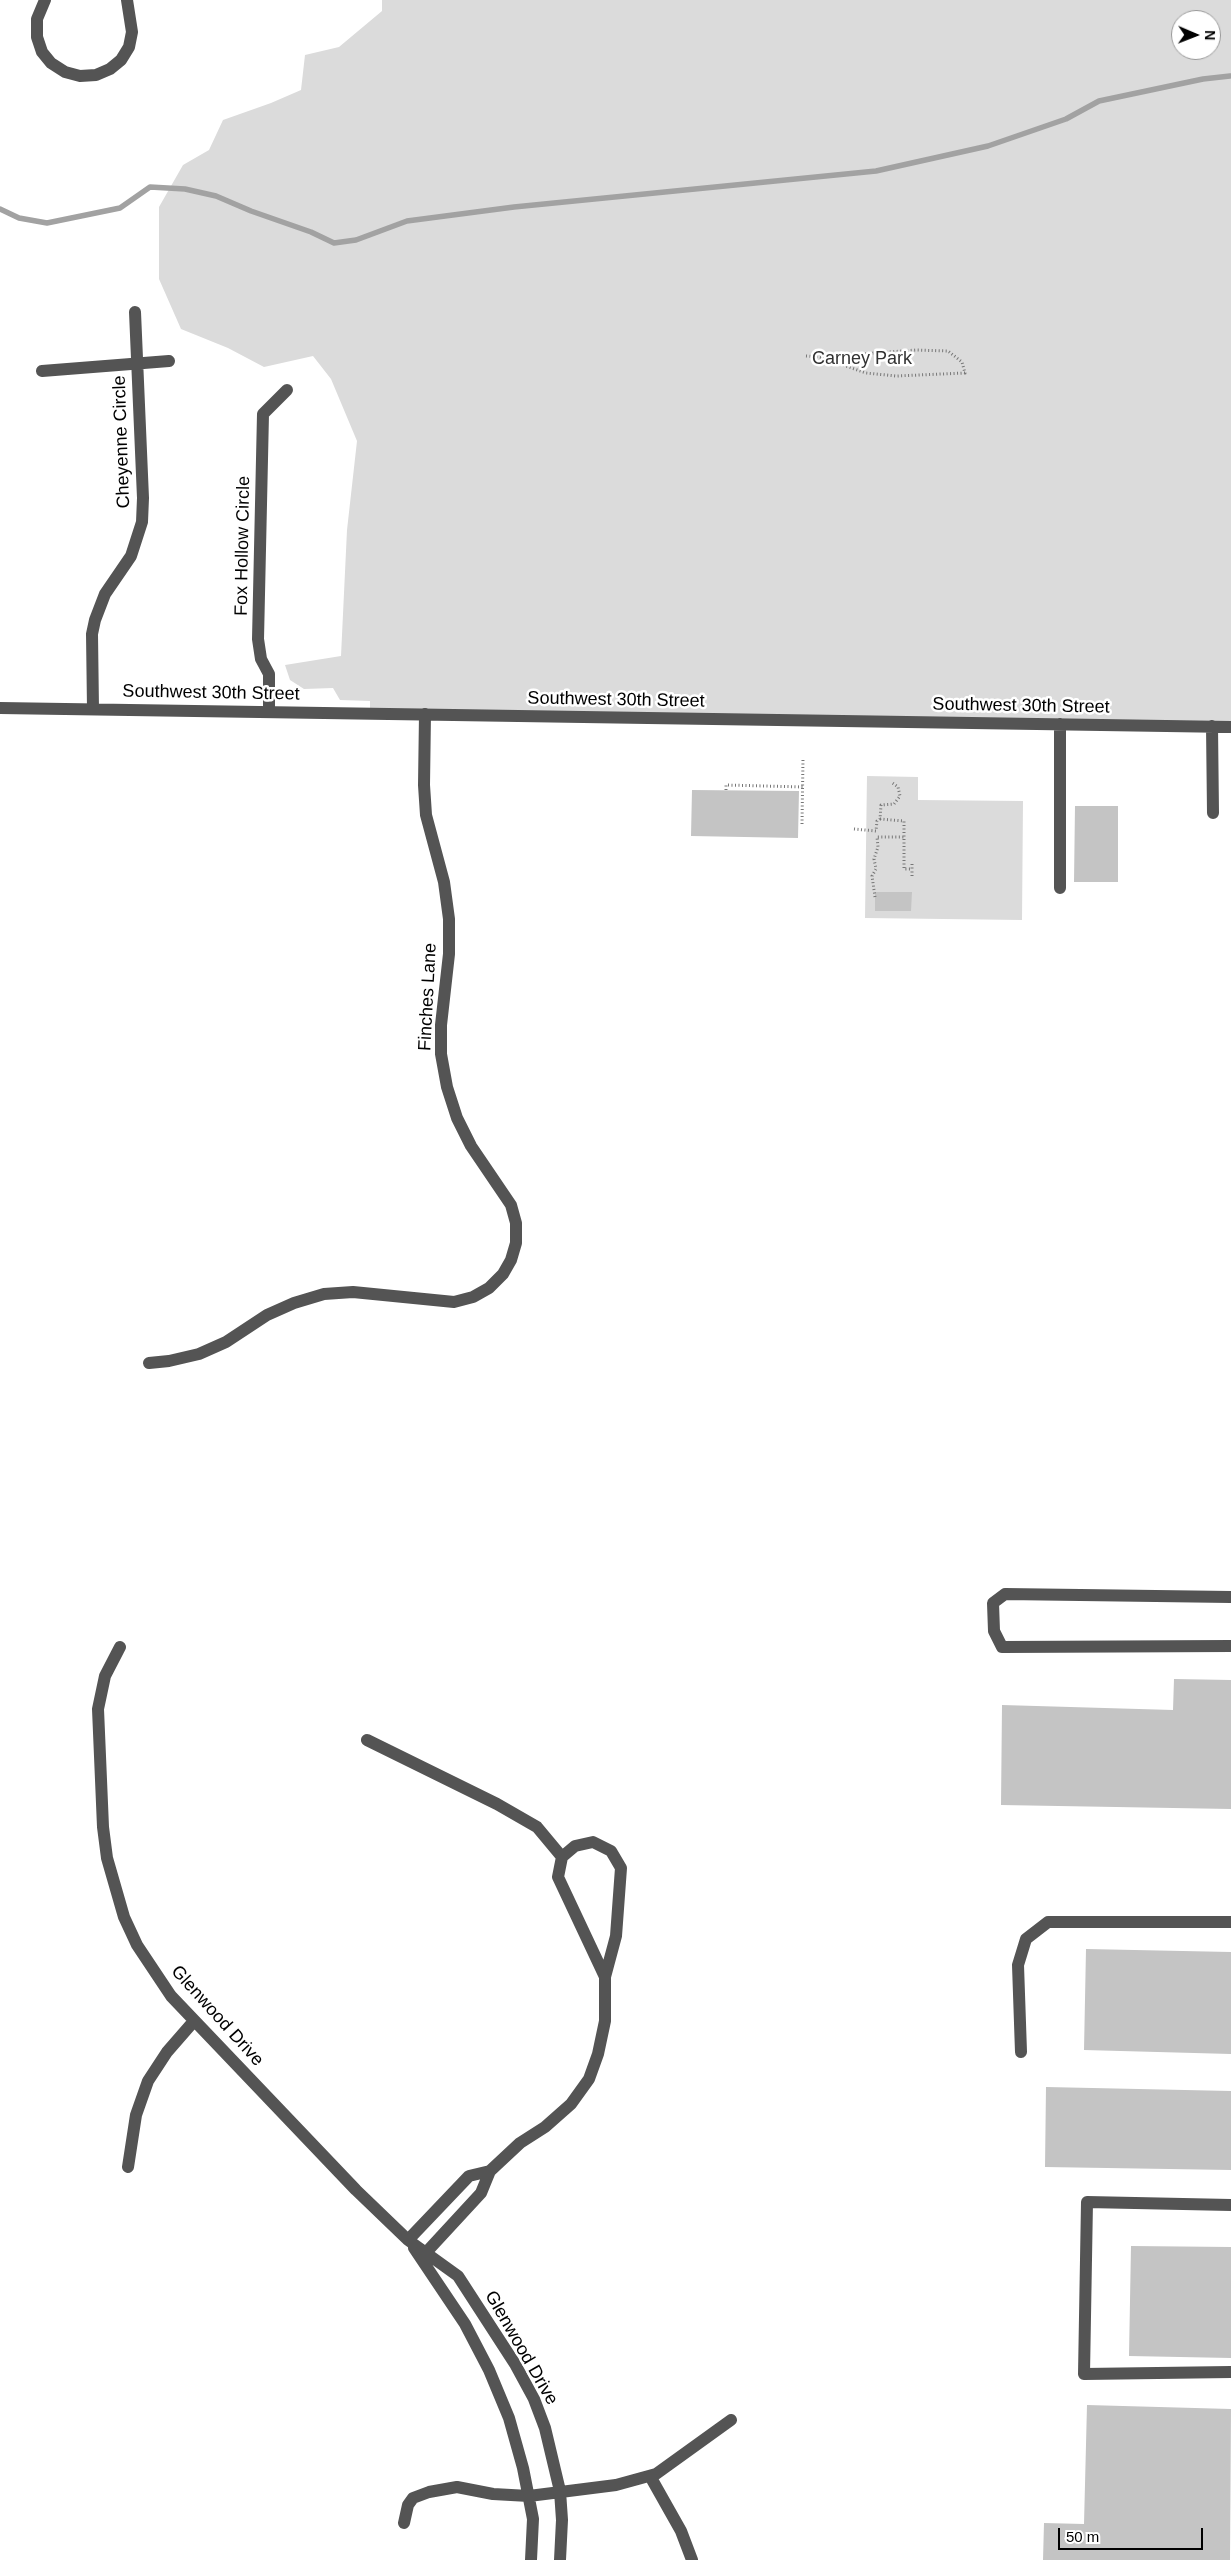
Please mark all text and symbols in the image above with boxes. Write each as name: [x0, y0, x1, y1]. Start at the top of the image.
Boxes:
north arrow: [1171, 10, 1221, 60]
text: N: [1202, 30, 1218, 40]
park label: Carney Park: [812, 348, 912, 370]
street label: Cheyenne Circle: [109, 375, 135, 509]
street label: Fox Hollow Circle: [231, 476, 255, 616]
street label: Southwest 30th Street: [122, 681, 300, 705]
street label: Southwest 30th Street: [527, 688, 705, 712]
street label: Southwest 30th Street: [932, 694, 1110, 718]
street label: Finches Lane: [414, 942, 442, 1052]
street label: Glenwood Drive: [166, 1961, 268, 2071]
street label: Glenwood Drive: [480, 2287, 562, 2409]
scale bar: [1061, 2518, 1206, 2550]
text: 50 m: [1066, 2528, 1099, 2545]

